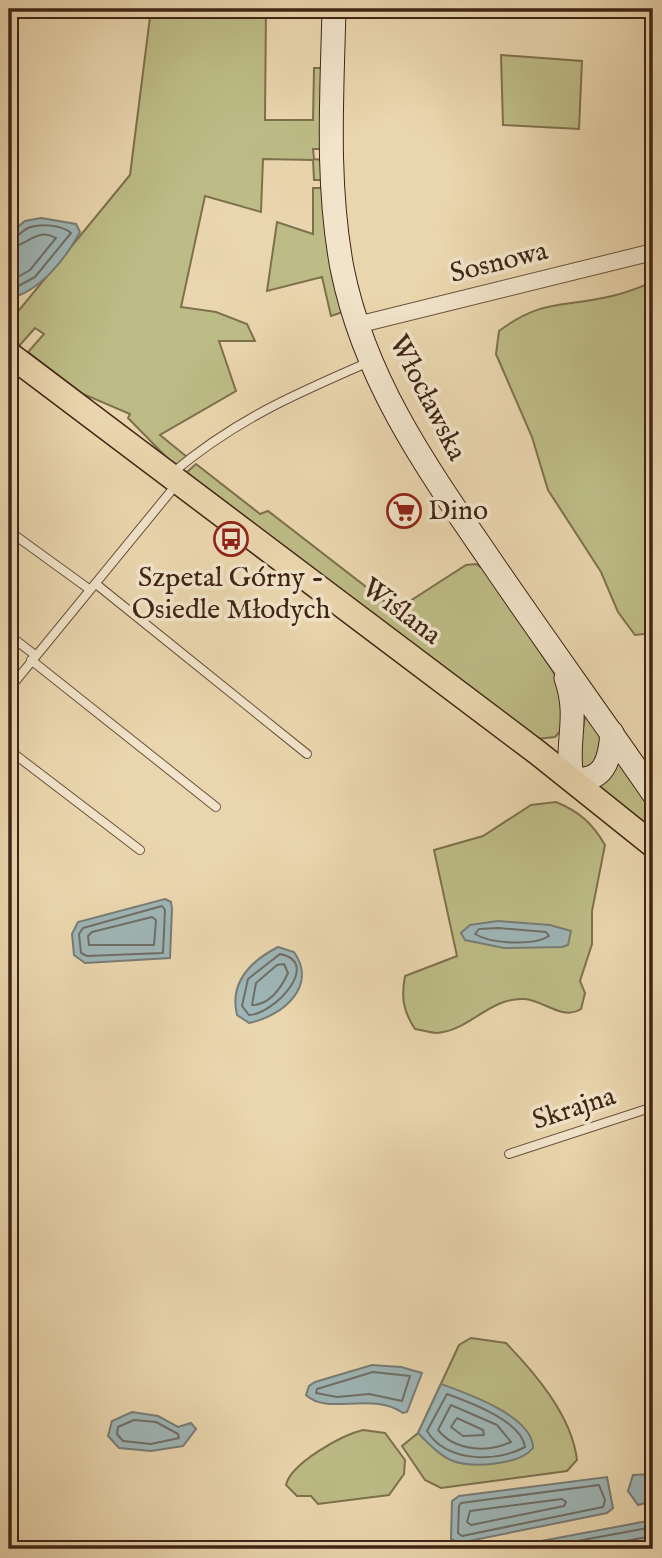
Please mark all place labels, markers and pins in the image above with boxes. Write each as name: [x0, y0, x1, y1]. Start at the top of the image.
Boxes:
supermarket icon: Dino: [385, 492, 423, 530]
place label: Dino: [428, 494, 488, 529]
bus stop icon: Szpetal Górny - Osiedle Młodych: [212, 520, 250, 558]
place label: Szpetal Górny - Osiedle Młodych: [132, 561, 330, 628]

